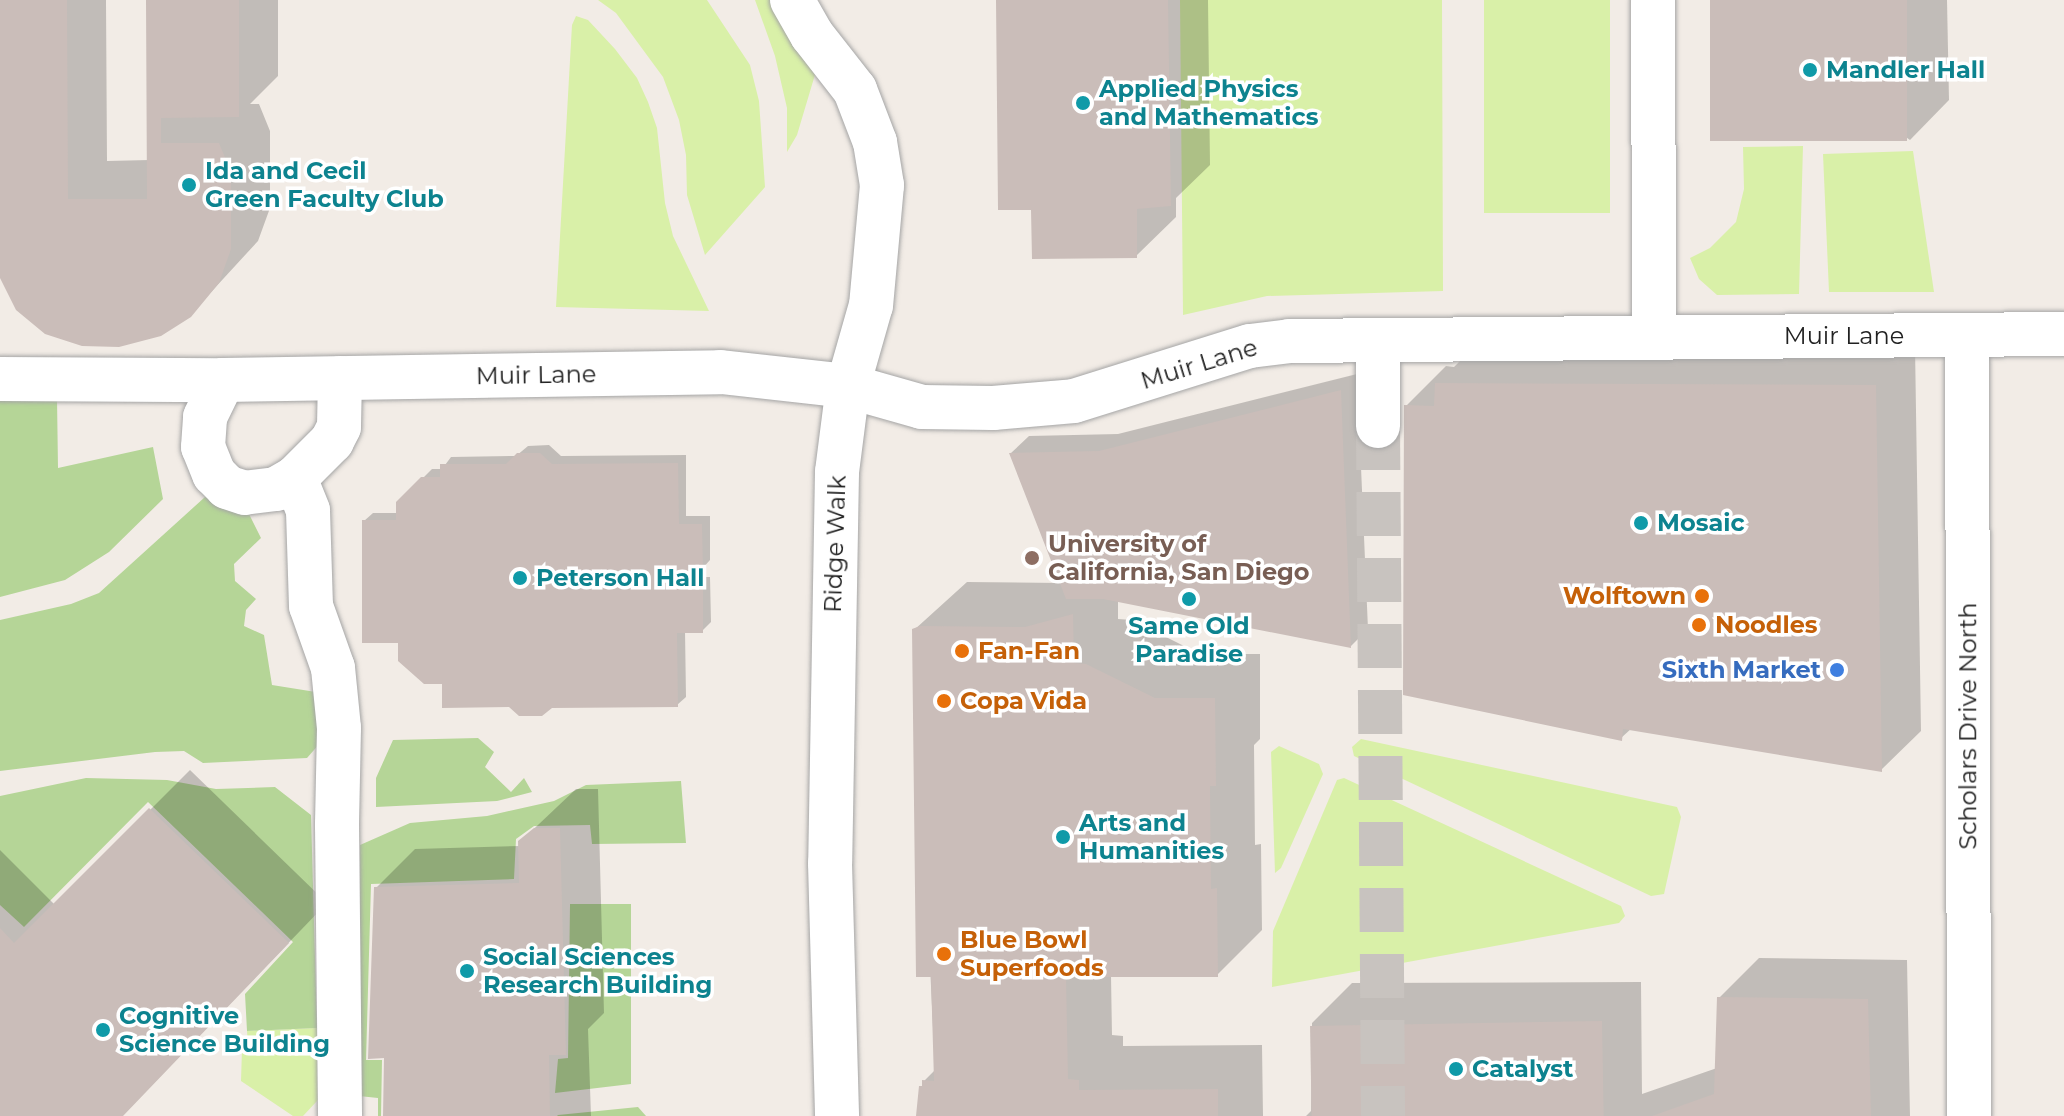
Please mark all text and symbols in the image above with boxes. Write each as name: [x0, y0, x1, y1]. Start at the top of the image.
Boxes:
place label: Mandler Hall: [1826, 56, 1985, 84]
marker: Mandler Hall: [1801, 61, 1819, 79]
place label: Applied Physics and Mathematics: [1099, 75, 1318, 131]
marker: Applied Physics and Mathematics: [1074, 94, 1092, 112]
place label: Ida and Cecil Green Faculty Club: [205, 157, 444, 213]
marker: Ida and Cecil Green Faculty Club: [180, 176, 198, 194]
street label: Muir Lane: [1784, 322, 1904, 350]
street label: Muir Lane: [1137, 333, 1261, 395]
street label: Muir Lane: [476, 360, 596, 390]
street label: Ridge Walk: [818, 475, 852, 613]
place label: Mosaic: [1657, 509, 1745, 537]
marker: Mosaic: [1632, 514, 1650, 532]
place label: University of California, San Diego: [1048, 530, 1310, 586]
marker: University of California, San Diego: [1023, 549, 1041, 567]
place label: Peterson Hall: [536, 564, 704, 592]
marker: Peterson Hall: [511, 569, 529, 587]
place label: Wolftown: [1563, 582, 1686, 610]
marker: Wolftown: [1693, 587, 1711, 605]
marker: Same Old Paradise: [1180, 590, 1198, 608]
street label: Scholars Drive North: [1954, 602, 1982, 850]
place label: Noodles: [1715, 611, 1818, 639]
place label: Same Old Paradise: [1128, 612, 1250, 668]
marker: Noodles: [1690, 616, 1708, 634]
place label: Fan-Fan: [978, 637, 1080, 665]
marker: Fan-Fan: [953, 642, 971, 660]
place label: Sixth Market: [1662, 656, 1821, 684]
marker: Sixth Market: [1828, 661, 1846, 679]
place label: Copa Vida: [960, 687, 1087, 715]
marker: Copa Vida: [935, 692, 953, 710]
place label: Arts and Humanities: [1079, 809, 1224, 865]
marker: Arts and Humanities: [1054, 828, 1072, 846]
place label: Blue Bowl Superfoods: [960, 926, 1104, 982]
place label: Social Sciences Research Building: [483, 943, 712, 999]
marker: Blue Bowl Superfoods: [935, 945, 953, 963]
marker: Social Sciences Research Building: [458, 962, 476, 980]
place label: Cognitive Science Building: [119, 1002, 330, 1058]
marker: Cognitive Science Building: [94, 1021, 112, 1039]
place label: Catalyst: [1472, 1055, 1573, 1083]
marker: Catalyst: [1447, 1060, 1465, 1078]

